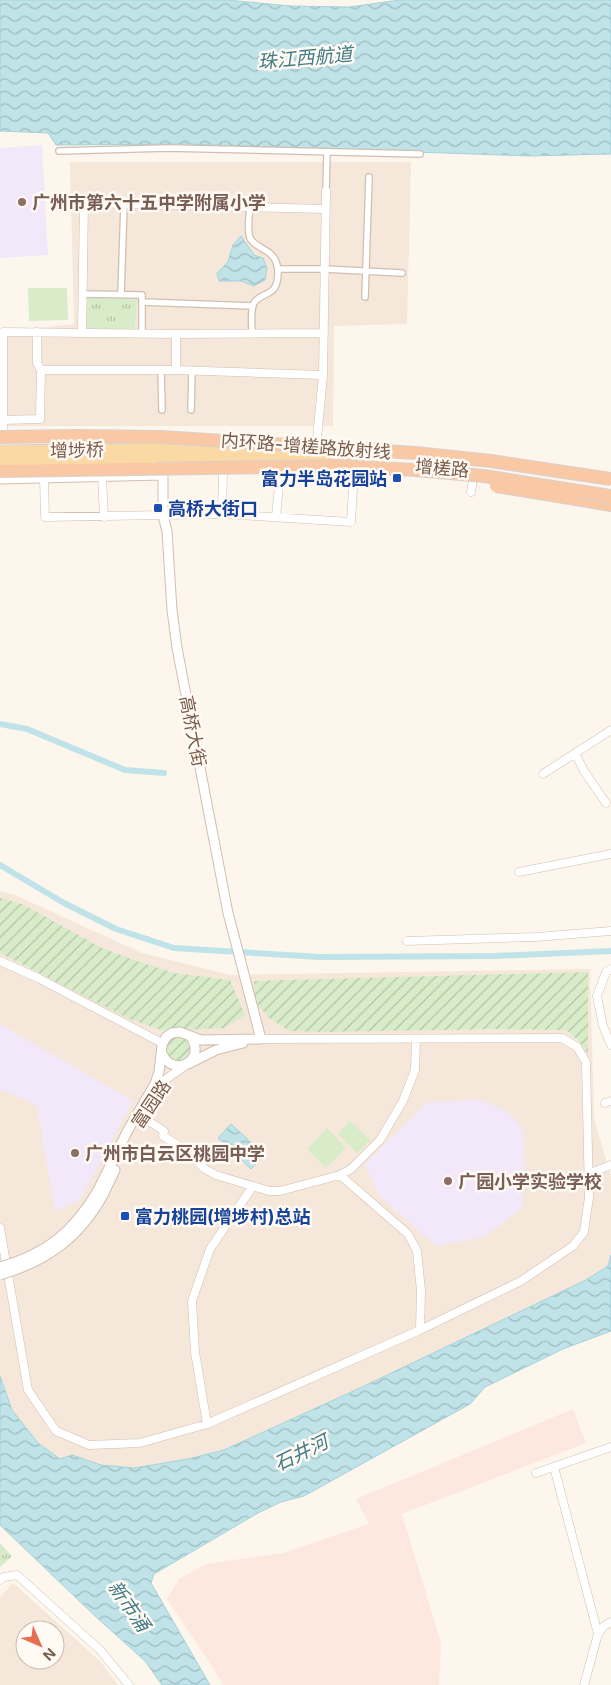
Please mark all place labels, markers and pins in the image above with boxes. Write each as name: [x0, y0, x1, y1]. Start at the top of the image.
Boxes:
place label: 广州市第六十五中学附属小学: [32, 192, 266, 213]
marker: 广州市第六十五中学附属小学: [16, 196, 28, 208]
place label: 富力半岛花园站: [261, 468, 387, 489]
marker: 富力半岛花园站: [391, 472, 403, 484]
place label: 高桥大街口: [168, 498, 258, 519]
marker: 高桥大街口: [152, 502, 164, 514]
place label: 广州市白云区桃园中学: [85, 1143, 265, 1164]
marker: 广州市白云区桃园中学: [69, 1147, 81, 1159]
place label: 广园小学实验学校: [458, 1171, 602, 1192]
marker: 广园小学实验学校: [442, 1175, 454, 1187]
place label: 富力桃园(增埗村)总站: [135, 1206, 311, 1227]
marker: 富力桃园(增埗村)总站: [119, 1210, 131, 1222]

